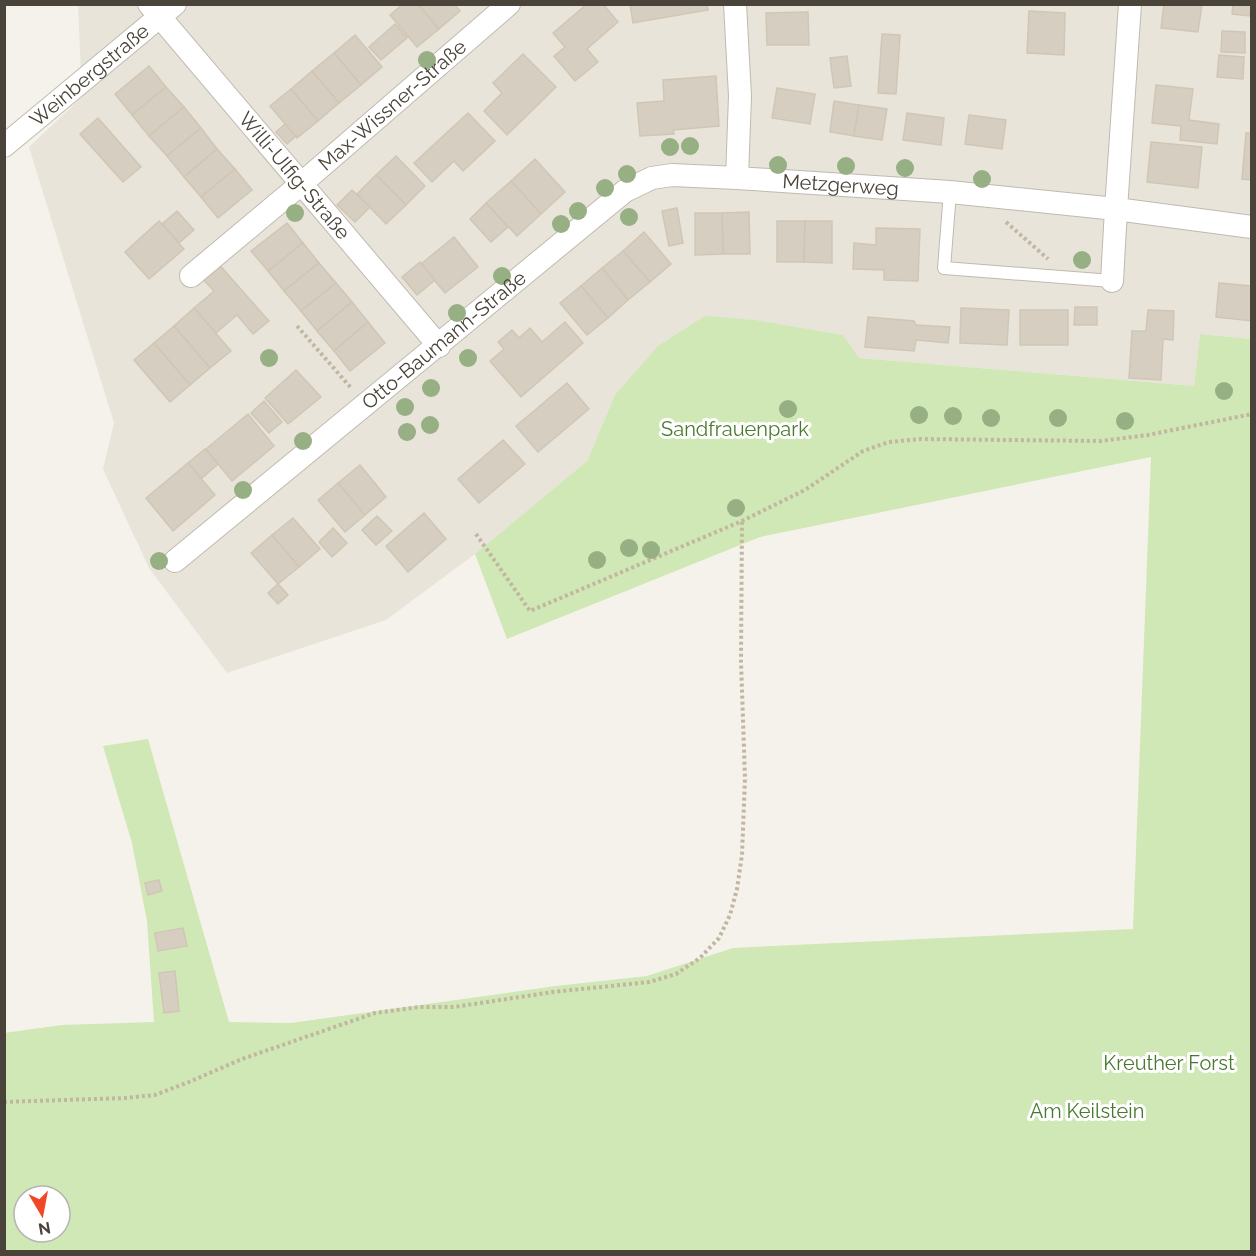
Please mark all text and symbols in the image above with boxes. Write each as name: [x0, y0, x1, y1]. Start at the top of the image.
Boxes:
street label: Weinbergstraße: [25, 19, 154, 131]
street label: Max-Wissner-Straße: [313, 34, 471, 176]
street label: Willi-Ulfig-Straße: [234, 107, 355, 244]
street label: Metzgerweg: [782, 169, 900, 201]
street label: Otto-Baumann-Straße: [357, 265, 531, 414]
park label: Sandfrauenpark: [661, 417, 809, 441]
park label: Kreuther Forst: [1103, 1051, 1235, 1075]
park label: Am Keilstein: [1030, 1099, 1144, 1123]
north arrow: [12, 1184, 72, 1244]
text: N: [37, 1218, 52, 1239]

